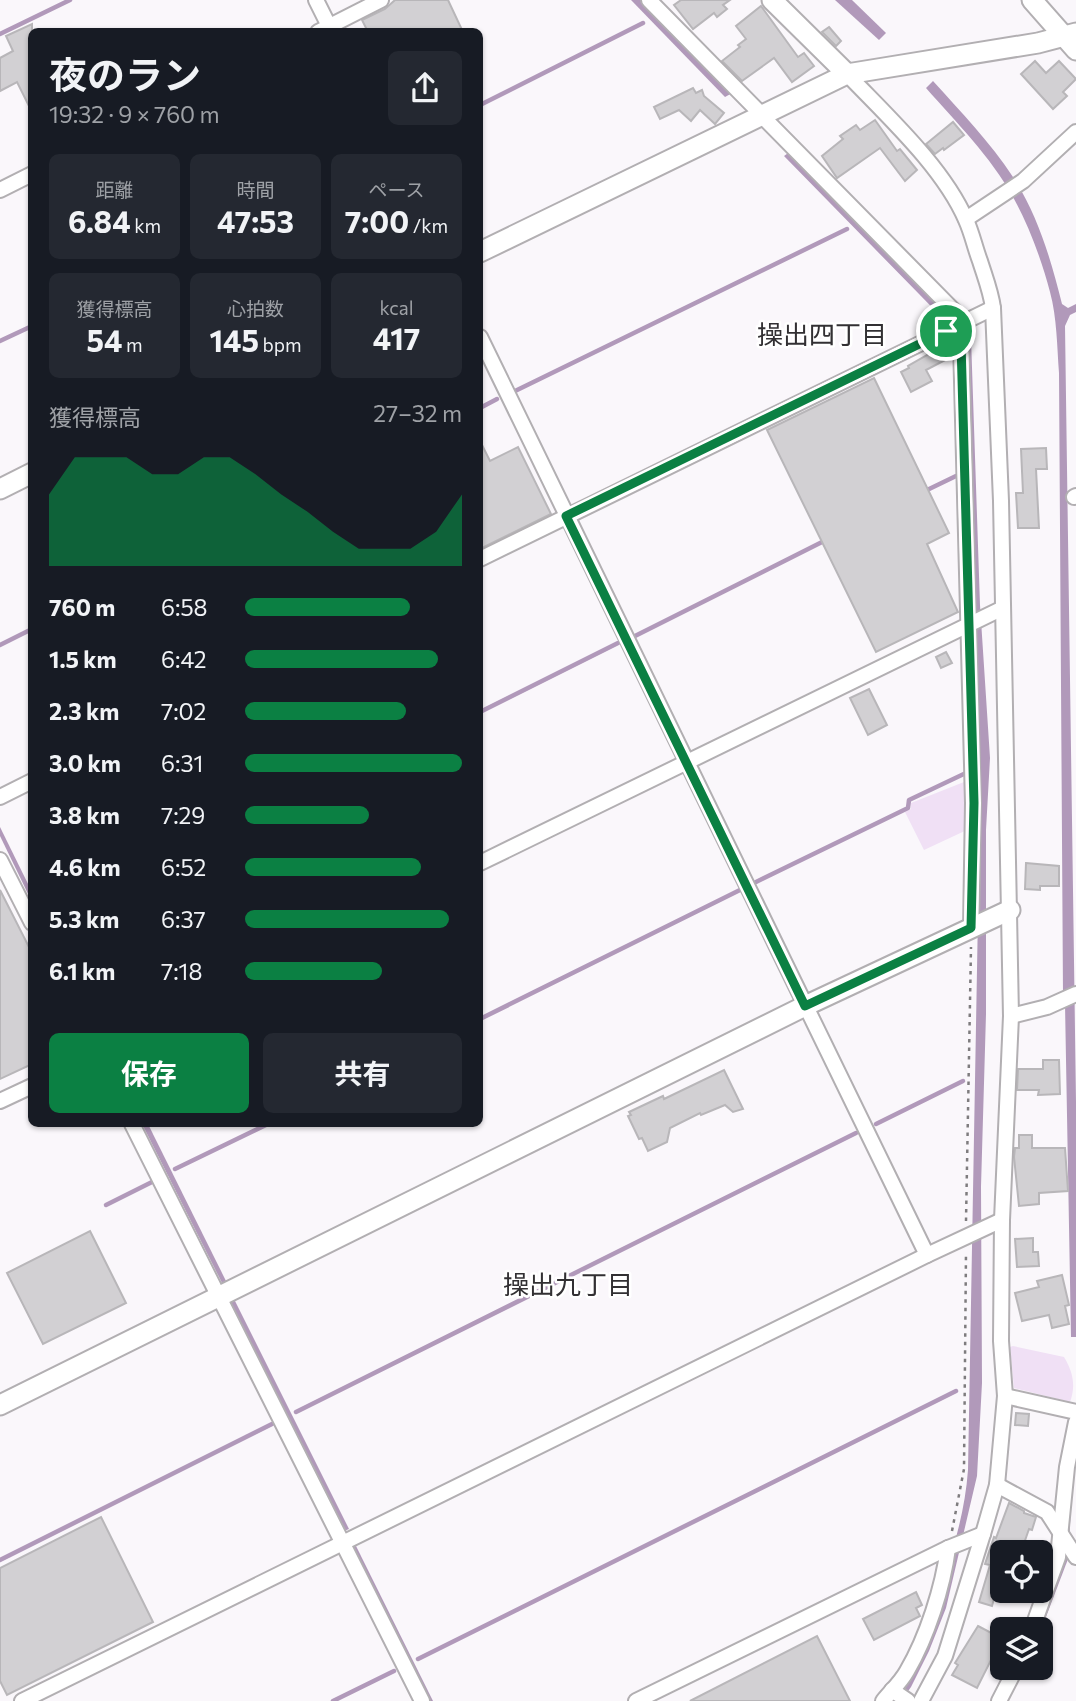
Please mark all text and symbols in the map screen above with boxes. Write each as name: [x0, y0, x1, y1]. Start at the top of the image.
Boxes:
text: 夜のラン: [49, 50, 201, 97]
button: share: [388, 51, 462, 125]
text: 19:32 · 9 × 760 m: [49, 100, 220, 128]
text: 距離: [95, 178, 134, 201]
text: 時間: [236, 178, 275, 201]
text: ペース: [368, 178, 425, 201]
text: 6.84: [68, 202, 131, 239]
text: 47:53: [217, 202, 294, 239]
text: 7:00: [345, 202, 409, 239]
text: km: [131, 214, 161, 237]
text: /km: [409, 214, 448, 237]
text: kcal: [379, 296, 414, 319]
text: 獲得標高: [76, 297, 153, 320]
text: 心拍数: [227, 297, 284, 320]
pin: [916, 301, 976, 361]
icon: arrive: [927, 312, 965, 350]
district label: 操出四丁目: [757, 318, 887, 349]
text: 417: [373, 319, 420, 356]
text: 54: [86, 321, 122, 358]
text: 145: [209, 321, 259, 358]
text: m: [122, 333, 143, 356]
text: bpm: [259, 333, 302, 356]
text: 27–32 m: [373, 399, 462, 427]
text: 獲得標高: [49, 403, 141, 431]
text: 760 m: [49, 593, 115, 621]
text: 6:58: [161, 593, 208, 621]
text: 1.5 km: [49, 645, 117, 673]
text: 6:42: [161, 645, 207, 673]
text: 2.3 km: [49, 697, 119, 725]
text: 7:02: [161, 697, 206, 725]
text: 3.0 km: [49, 749, 121, 777]
text: 6:31: [161, 749, 203, 777]
text: 3.8 km: [49, 801, 120, 829]
text: 7:29: [161, 801, 205, 829]
text: 4.6 km: [49, 853, 121, 881]
text: 6:52: [161, 853, 206, 881]
text: 5.3 km: [49, 905, 119, 933]
text: 6:37: [161, 905, 206, 933]
text: 6.1 km: [49, 957, 115, 985]
text: 7:18: [161, 957, 202, 985]
button: 保存: [49, 1033, 249, 1113]
button: 共有: [263, 1033, 462, 1113]
district label: 操出九丁目: [503, 1268, 633, 1299]
map controls: [990, 1540, 1053, 1680]
button: locate: [990, 1540, 1053, 1603]
button: layers: [990, 1617, 1053, 1680]

